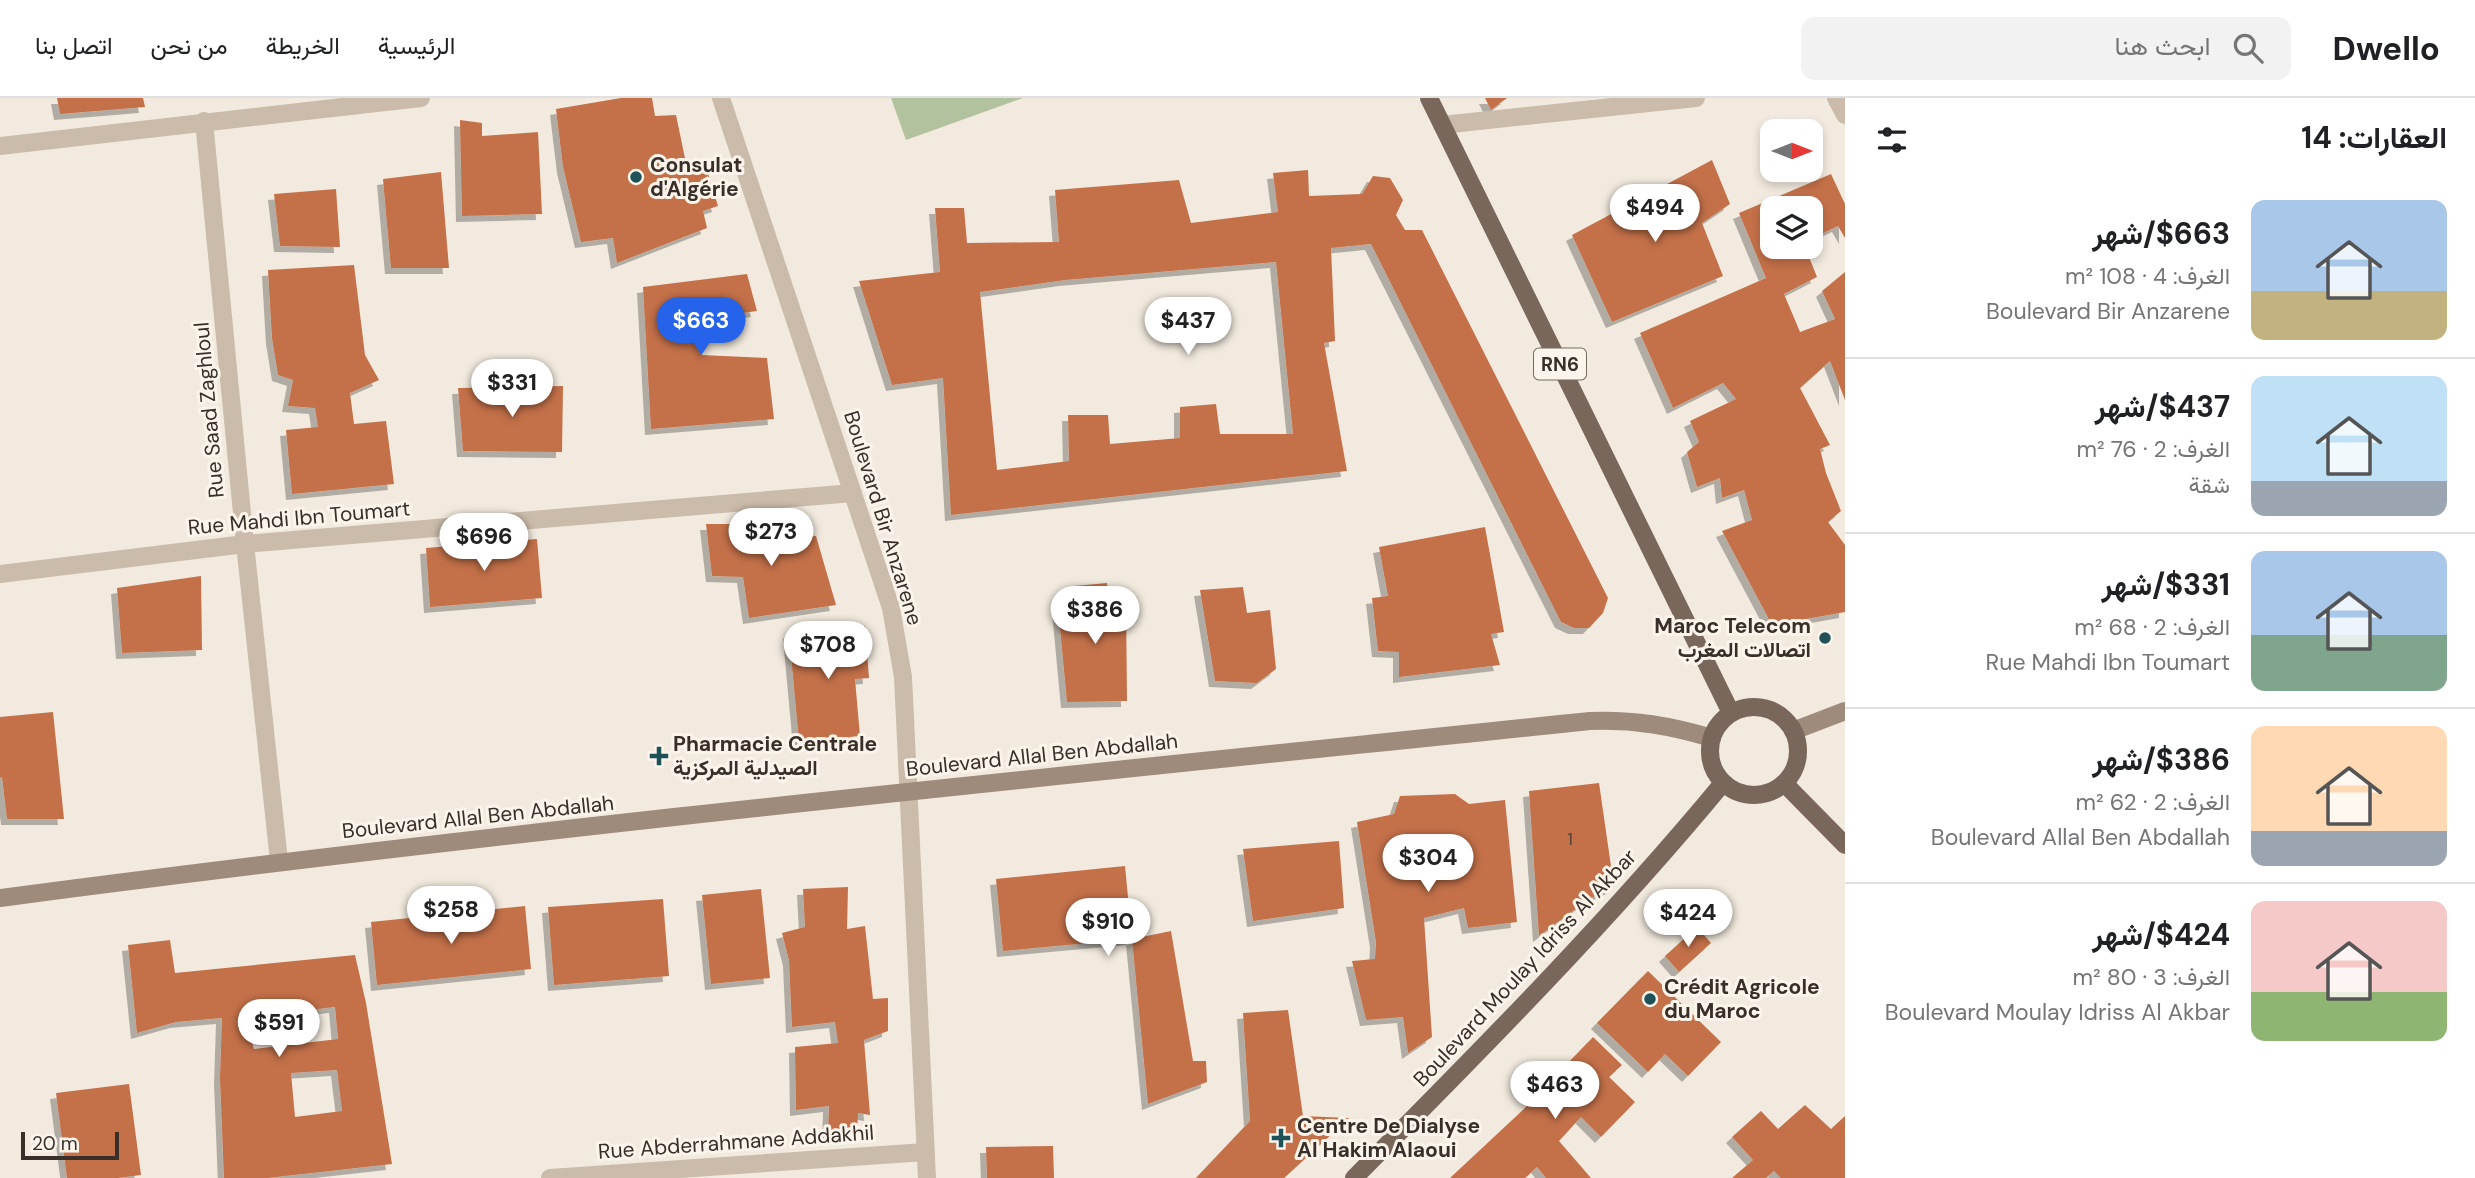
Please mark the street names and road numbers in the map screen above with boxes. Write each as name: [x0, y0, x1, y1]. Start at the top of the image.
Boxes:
street label: Rue Saad Zaghloul: [187, 321, 231, 499]
road number: RN6: [1534, 348, 1586, 380]
street label: Boulevard Bir Anzarene: [837, 407, 929, 629]
street label: Rue Mahdi Ibn Toumart: [187, 494, 411, 542]
street label: Boulevard Allal Ben Abdallah: [905, 727, 1179, 783]
street label: Boulevard Allal Ben Abdallah: [341, 789, 615, 845]
street label: Boulevard Moulay Idriss Al Akbar: [1407, 843, 1643, 1093]
street label: Rue Abderrahmane Addakhil: [597, 1118, 875, 1166]

